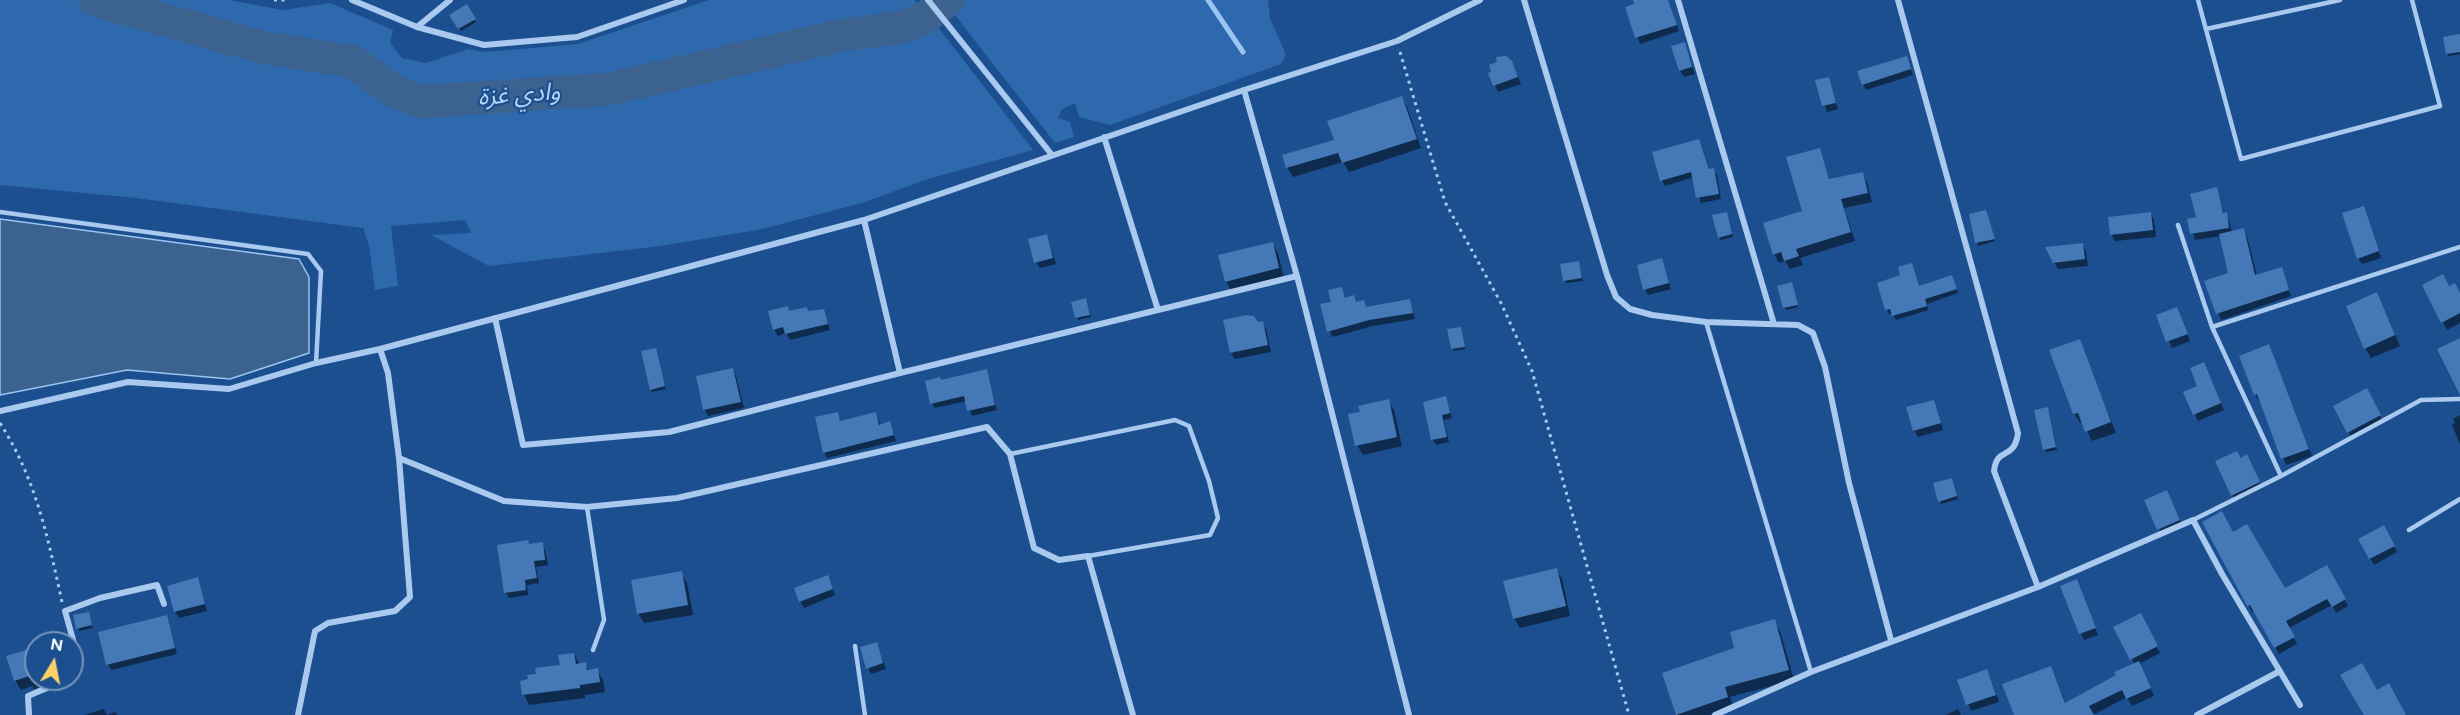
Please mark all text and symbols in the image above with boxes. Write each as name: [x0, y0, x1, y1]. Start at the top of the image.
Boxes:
water label: وادي غزة: [477, 78, 561, 112]
north arrow: [24, 631, 84, 691]
text: N: [49, 634, 65, 655]

